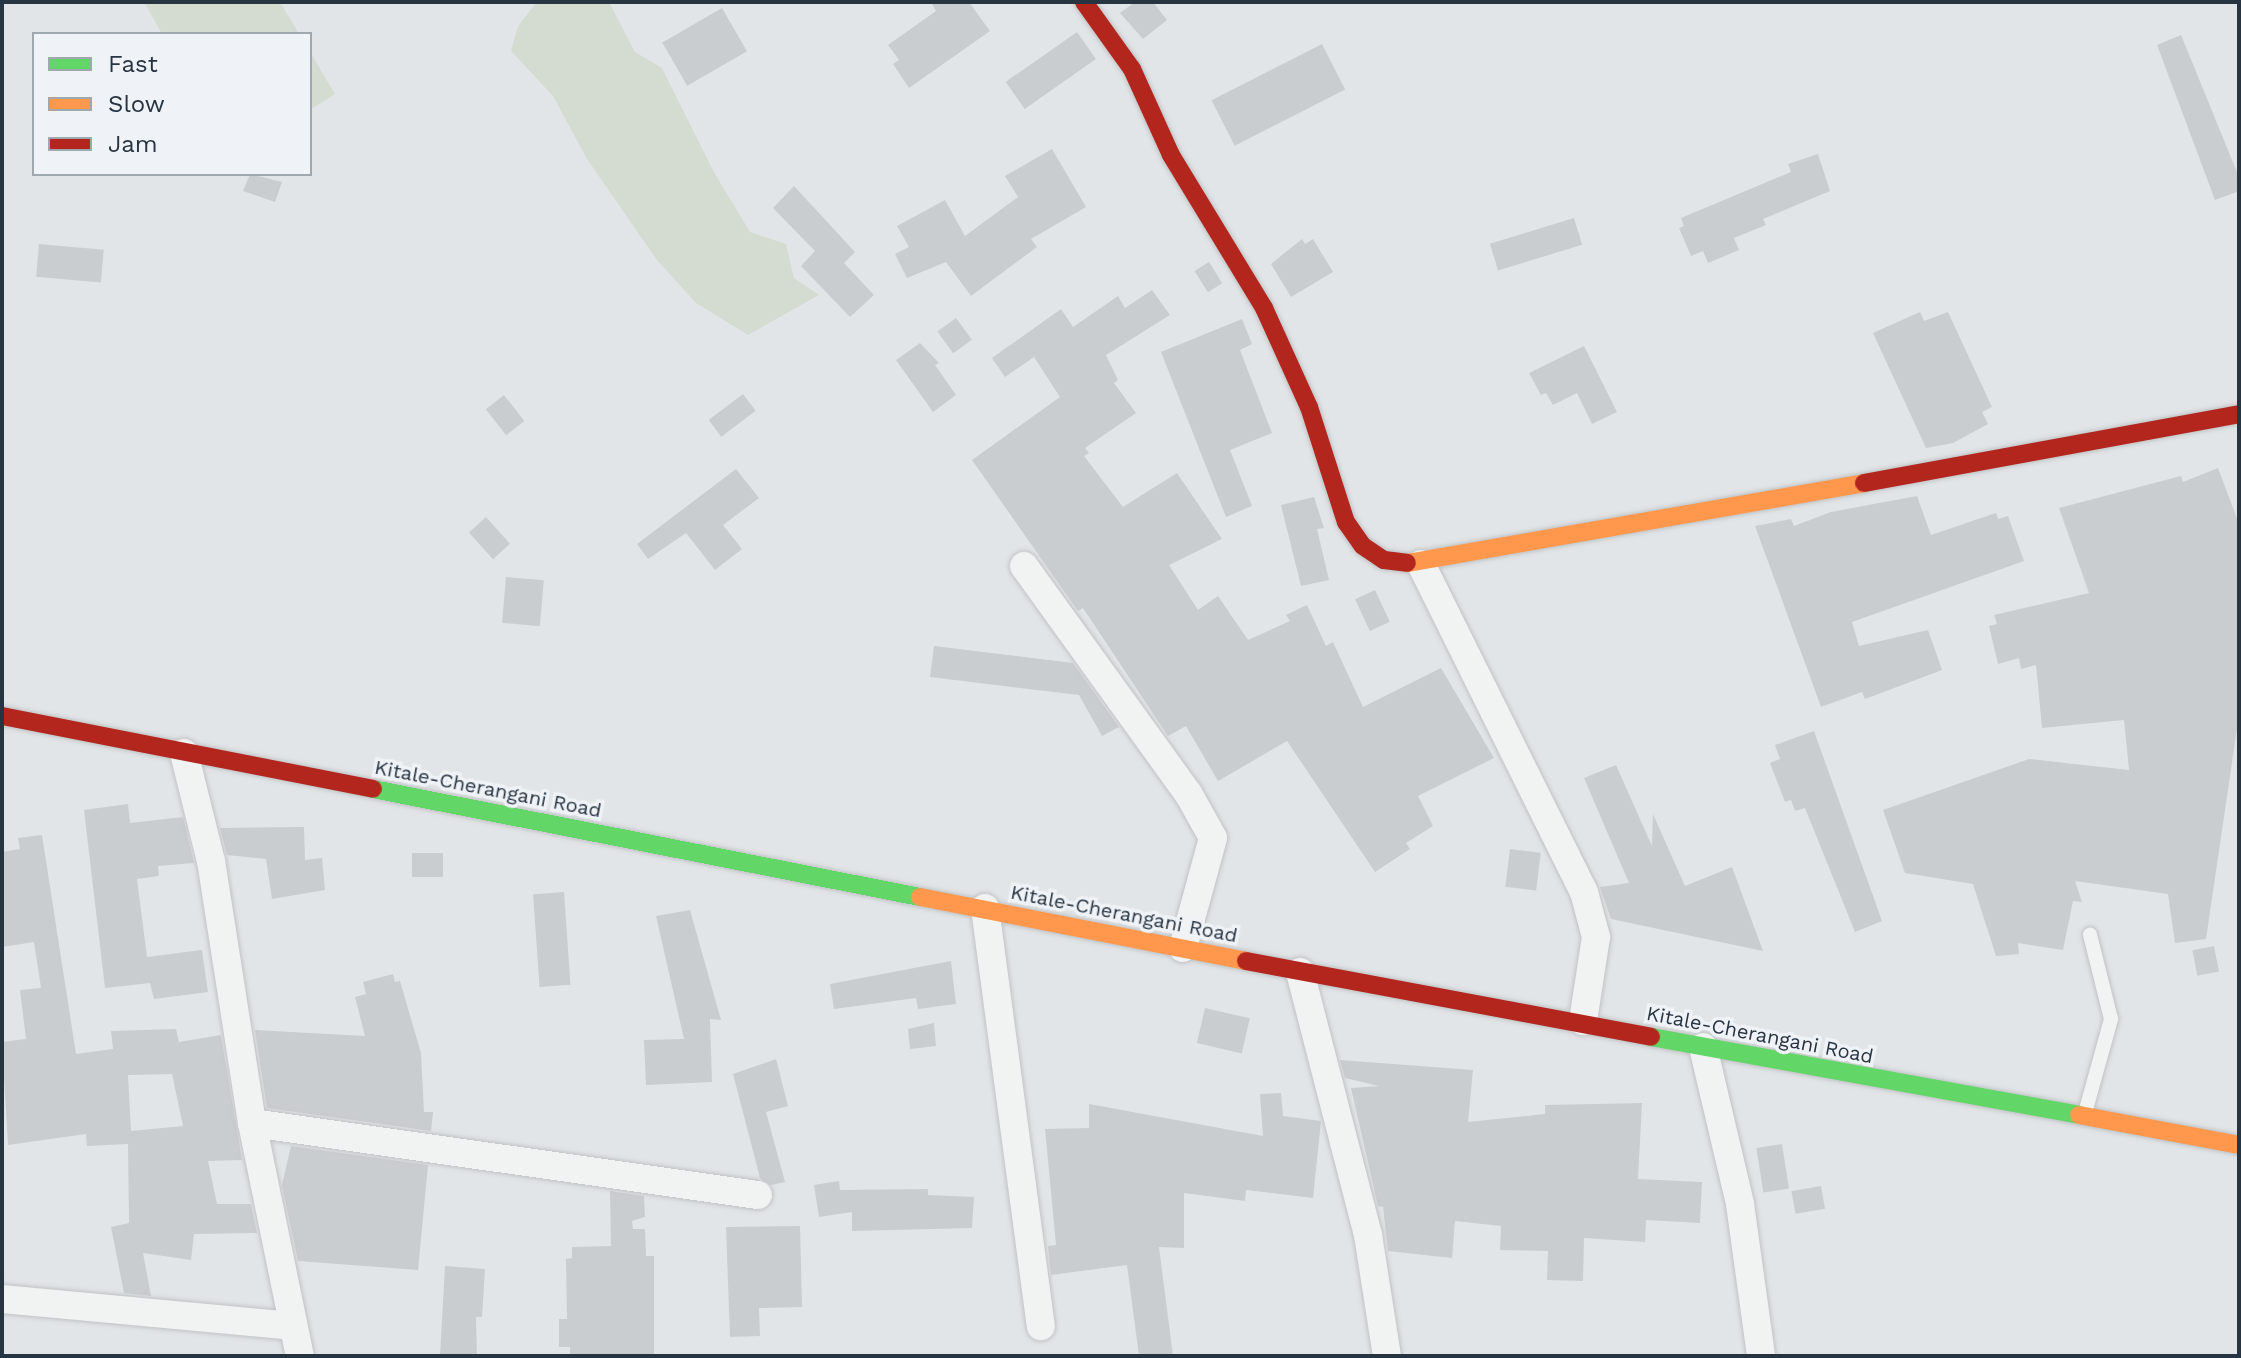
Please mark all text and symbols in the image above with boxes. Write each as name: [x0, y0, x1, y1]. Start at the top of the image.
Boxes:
legend: [32, 32, 312, 176]
text: Fast: [108, 50, 158, 78]
text: Slow: [108, 90, 165, 118]
text: Jam: [108, 130, 158, 158]
street label: Kitale-Cherangani Road: [373, 755, 603, 823]
street label: Kitale-Cherangani Road: [1009, 880, 1239, 948]
street label: Kitale-Cherangani Road: [1645, 1001, 1875, 1069]

